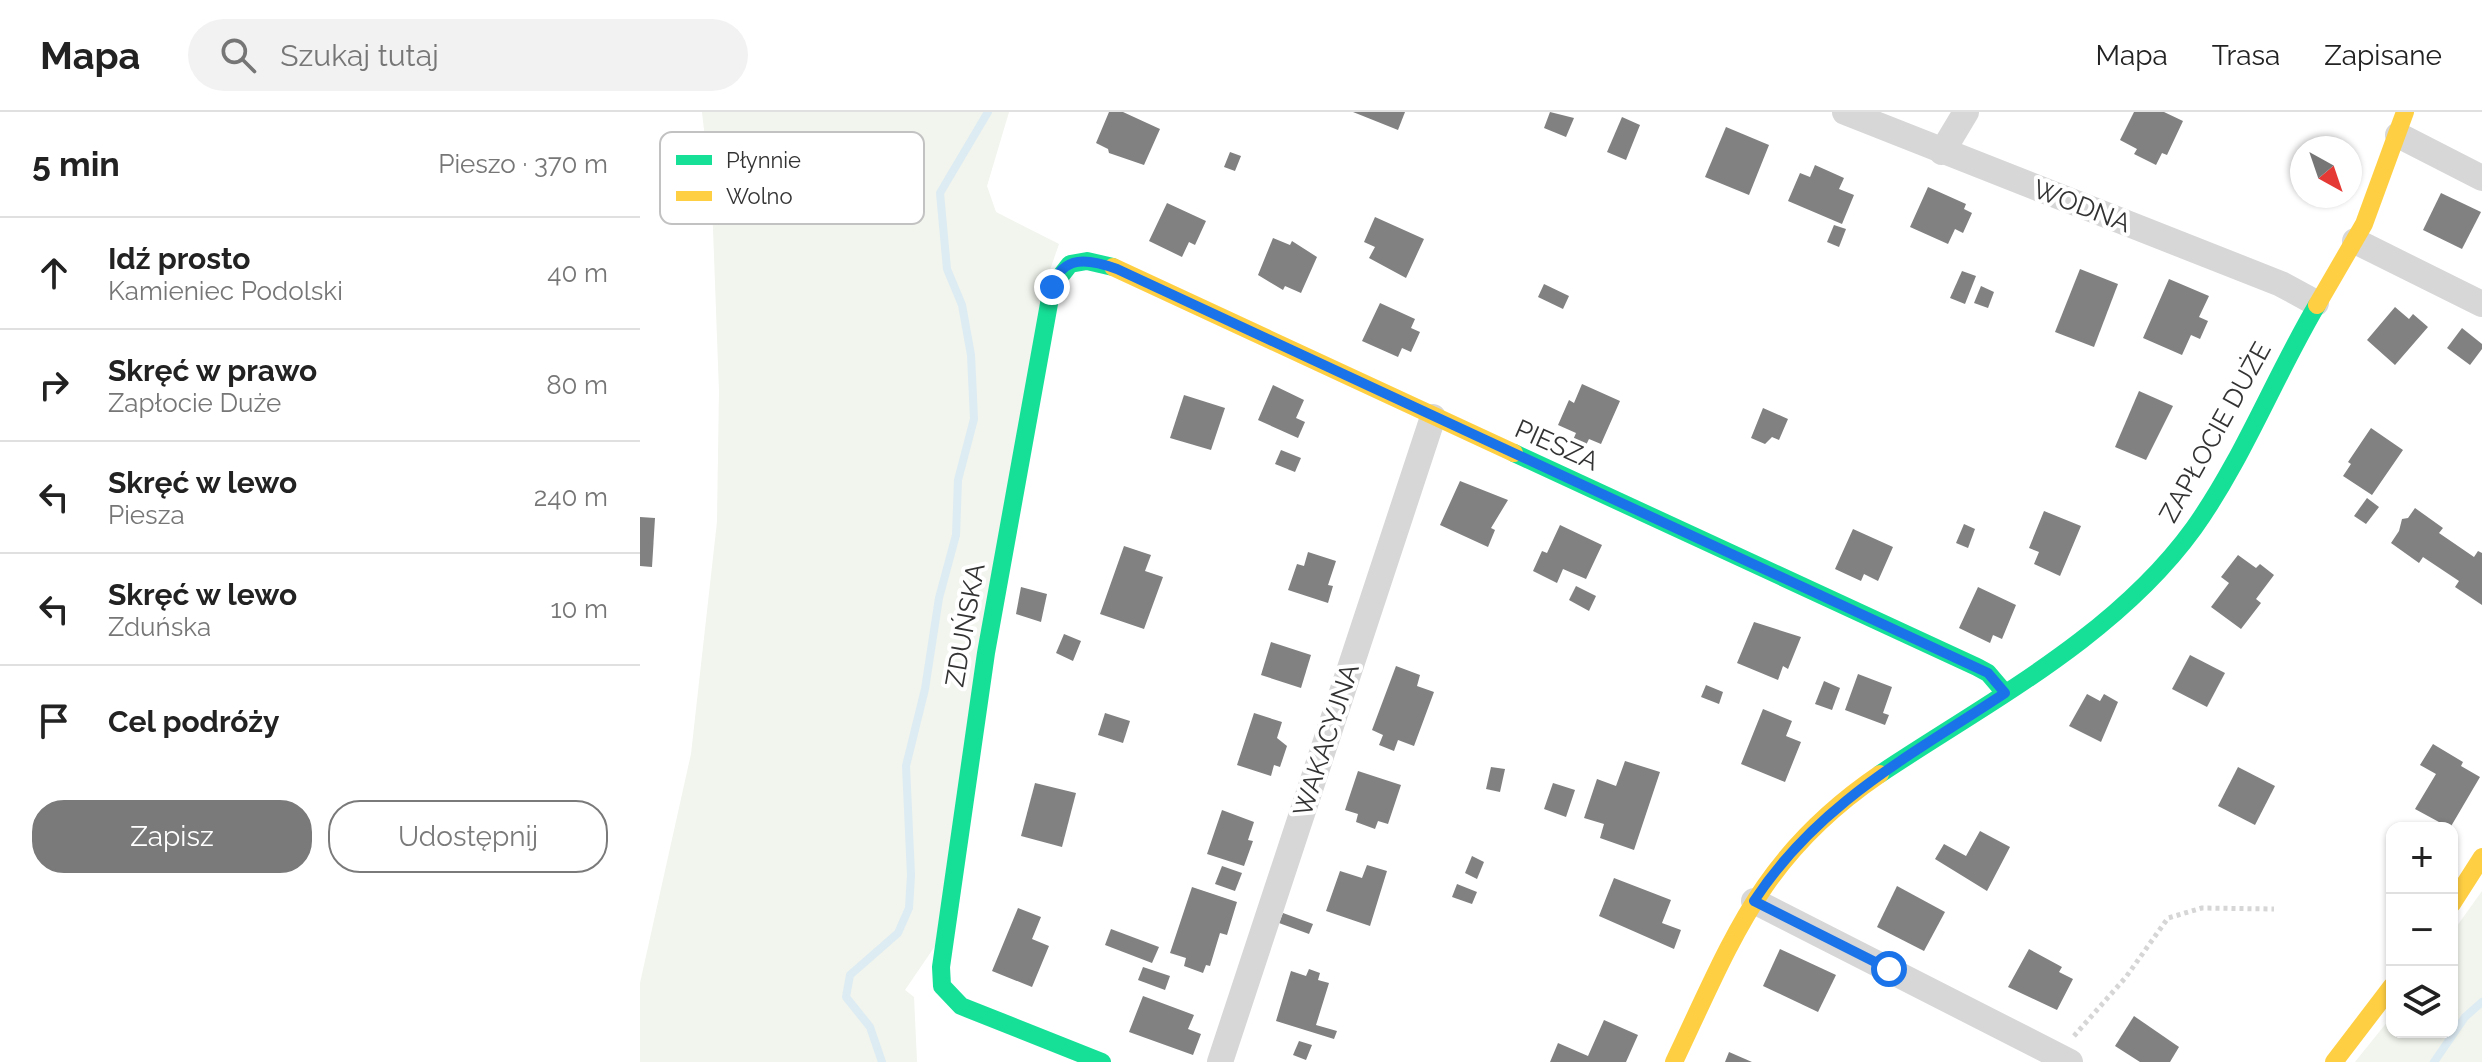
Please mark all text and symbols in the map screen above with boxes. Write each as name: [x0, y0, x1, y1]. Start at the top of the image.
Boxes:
search box: [188, 19, 748, 91]
text: Mapa: [40, 33, 140, 78]
icon: search: [216, 33, 260, 77]
text: Szukaj tutaj: [280, 38, 439, 73]
text: Mapa: [2096, 39, 2168, 72]
text: Trasa: [2212, 39, 2280, 72]
text: Zapisane: [2324, 39, 2442, 72]
legend: [660, 132, 924, 224]
north arrow: [2290, 136, 2362, 208]
text: 5 min: [32, 144, 120, 184]
text: Płynnie: [726, 147, 801, 173]
text: Pieszo · 370 m: [438, 149, 608, 179]
street label: WODNA: [2029, 174, 2136, 238]
text: Wolno: [726, 183, 793, 209]
text: Idź prosto: [108, 241, 251, 276]
icon: ahead: [32, 251, 76, 295]
text: 40 m: [547, 258, 608, 288]
route end: [1034, 269, 1070, 305]
text: Kamieniec Podolski: [108, 276, 343, 306]
street label: ZAPŁOCIE DUŻE: [2153, 337, 2277, 527]
text: Skręć w prawo: [108, 353, 317, 388]
icon: right: [32, 363, 76, 407]
text: 80 m: [546, 370, 608, 400]
text: Zapłocie Duże: [108, 388, 281, 418]
street label: PIESZA: [1511, 413, 1604, 477]
text: Skręć w lewo: [108, 465, 297, 500]
icon: left: [32, 475, 76, 519]
text: 240 m: [534, 482, 608, 512]
text: Piesza: [108, 500, 185, 530]
street label: ZDUŃSKA: [939, 561, 991, 689]
text: Skręć w lewo: [108, 577, 297, 612]
icon: left: [32, 587, 76, 631]
text: 10 m: [550, 594, 608, 624]
text: Zduńska: [108, 612, 211, 642]
street label: WAKACYJNA: [1287, 659, 1365, 820]
icon: arrive: [32, 699, 76, 743]
text: Cel podróży: [108, 704, 280, 739]
button: Zapisz: [32, 800, 312, 873]
button: Udostępnij: [328, 800, 608, 873]
map controls: [2386, 822, 2458, 1038]
button: +: [2386, 822, 2458, 894]
button: −: [2386, 894, 2458, 966]
route start: [1871, 951, 1907, 987]
button: layers: [2386, 966, 2458, 1038]

